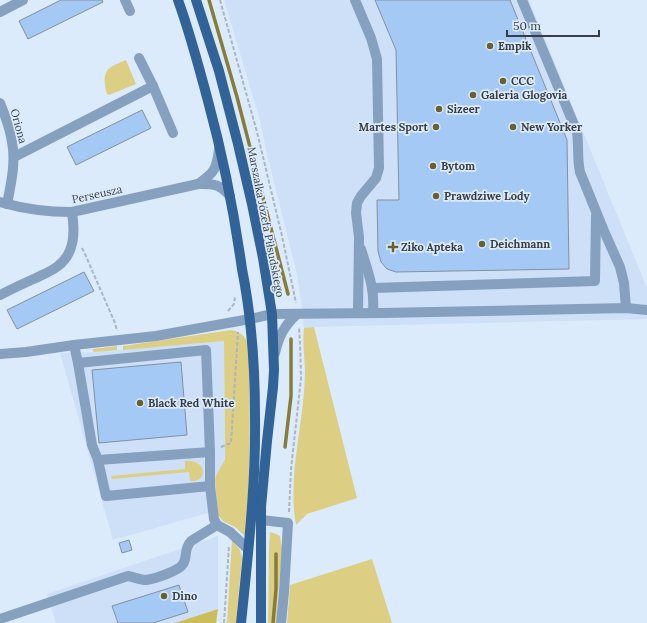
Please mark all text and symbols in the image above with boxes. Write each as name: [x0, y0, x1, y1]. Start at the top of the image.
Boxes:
scale bar: [507, 12, 599, 38]
text: 50 m: [513, 18, 541, 33]
place label: Empik: [498, 39, 532, 53]
marker: Empik: [485, 41, 495, 51]
place label: CCC: [511, 74, 534, 88]
marker: CCC: [498, 76, 508, 86]
place label: Galeria Glogovia: [481, 88, 568, 102]
marker: Galeria Glogovia: [468, 90, 478, 100]
place label: Sizeer: [447, 102, 481, 116]
marker: Sizeer: [434, 104, 444, 114]
street label: Oriona: [8, 107, 30, 145]
place label: Martes Sport: [359, 120, 428, 134]
place label: New Yorker: [521, 120, 583, 134]
marker: Martes Sport: [431, 122, 441, 132]
marker: New Yorker: [508, 122, 518, 132]
street label: Marszałka Józefa Piłsudskiego: [245, 146, 287, 298]
place label: Bytom: [441, 159, 475, 173]
marker: Bytom: [428, 161, 438, 171]
street label: Perseusza: [70, 182, 124, 206]
place label: Prawdziwe Lody: [444, 189, 530, 203]
marker: Prawdziwe Lody: [431, 191, 441, 201]
place label: Deichmann: [490, 237, 550, 251]
marker: Deichmann: [477, 239, 487, 249]
place label: Ziko Apteka: [401, 240, 463, 254]
marker: Ziko Apteka: [388, 242, 398, 252]
place label: Black Red White: [148, 396, 235, 410]
marker: Black Red White: [135, 398, 145, 408]
place label: Dino: [172, 589, 197, 603]
marker: Dino: [159, 591, 169, 601]

